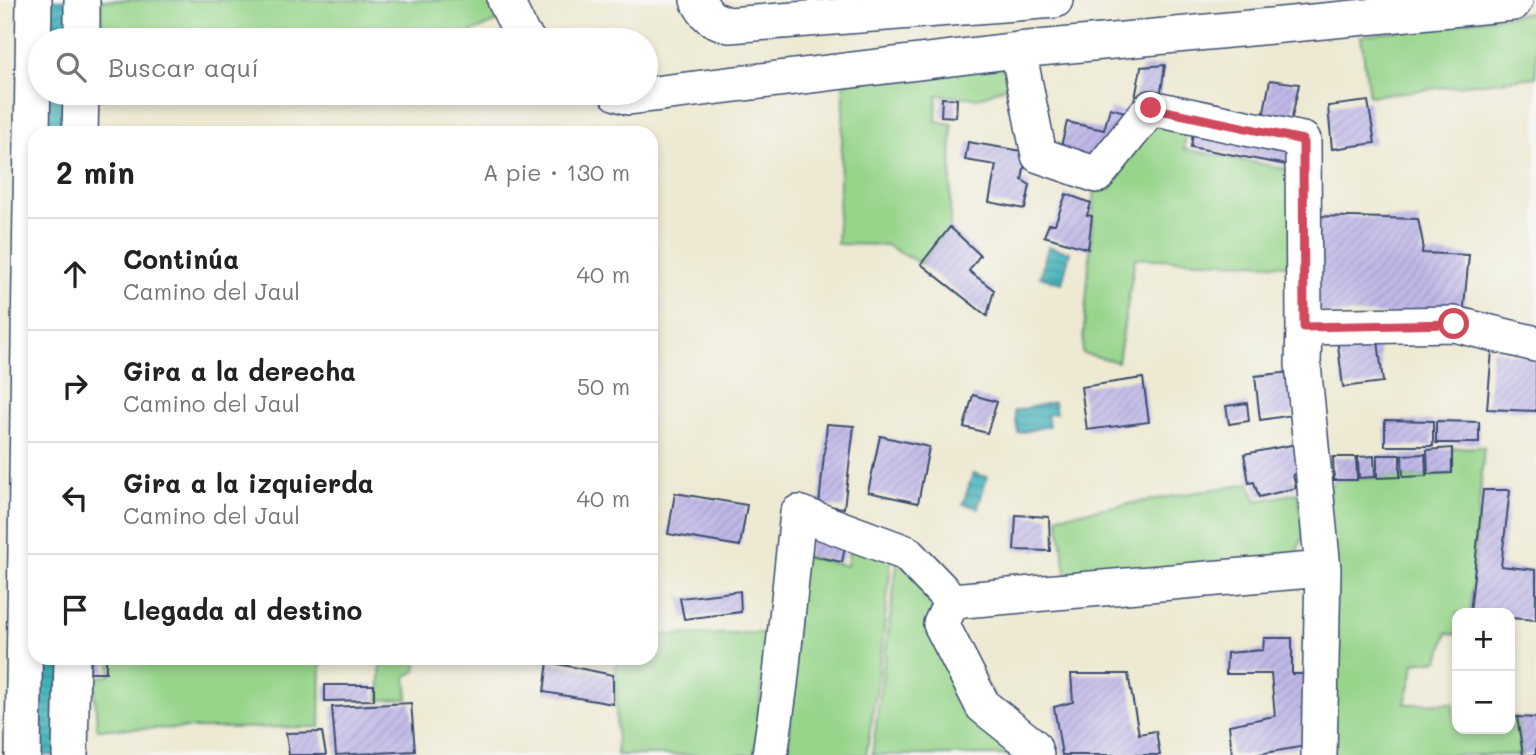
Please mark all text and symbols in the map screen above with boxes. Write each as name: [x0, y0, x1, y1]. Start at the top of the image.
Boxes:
search box: [28, 28, 658, 105]
icon: search: [52, 48, 90, 86]
text: Buscar aquí: [108, 50, 259, 84]
route end: [1135, 92, 1166, 123]
text: 2 min: [56, 152, 135, 192]
text: A pie · 130 m: [483, 157, 630, 187]
text: Continúa: [123, 242, 239, 276]
icon: ahead: [56, 255, 94, 293]
text: 40 m: [577, 259, 630, 289]
text: Camino del Jaul: [123, 276, 300, 306]
route start: [1438, 308, 1469, 339]
text: Gira a la derecha: [123, 354, 356, 388]
icon: right: [56, 367, 94, 405]
text: 50 m: [577, 371, 630, 401]
text: Camino del Jaul: [123, 388, 300, 418]
text: Gira a la izquierda: [123, 466, 374, 500]
icon: left: [56, 479, 94, 517]
text: 40 m: [577, 483, 630, 513]
text: Camino del Jaul: [123, 500, 300, 530]
icon: arrive: [56, 591, 94, 629]
text: Llegada al destino: [123, 593, 362, 627]
map controls: [1452, 608, 1515, 734]
button: +: [1452, 608, 1515, 671]
button: −: [1452, 671, 1515, 734]

